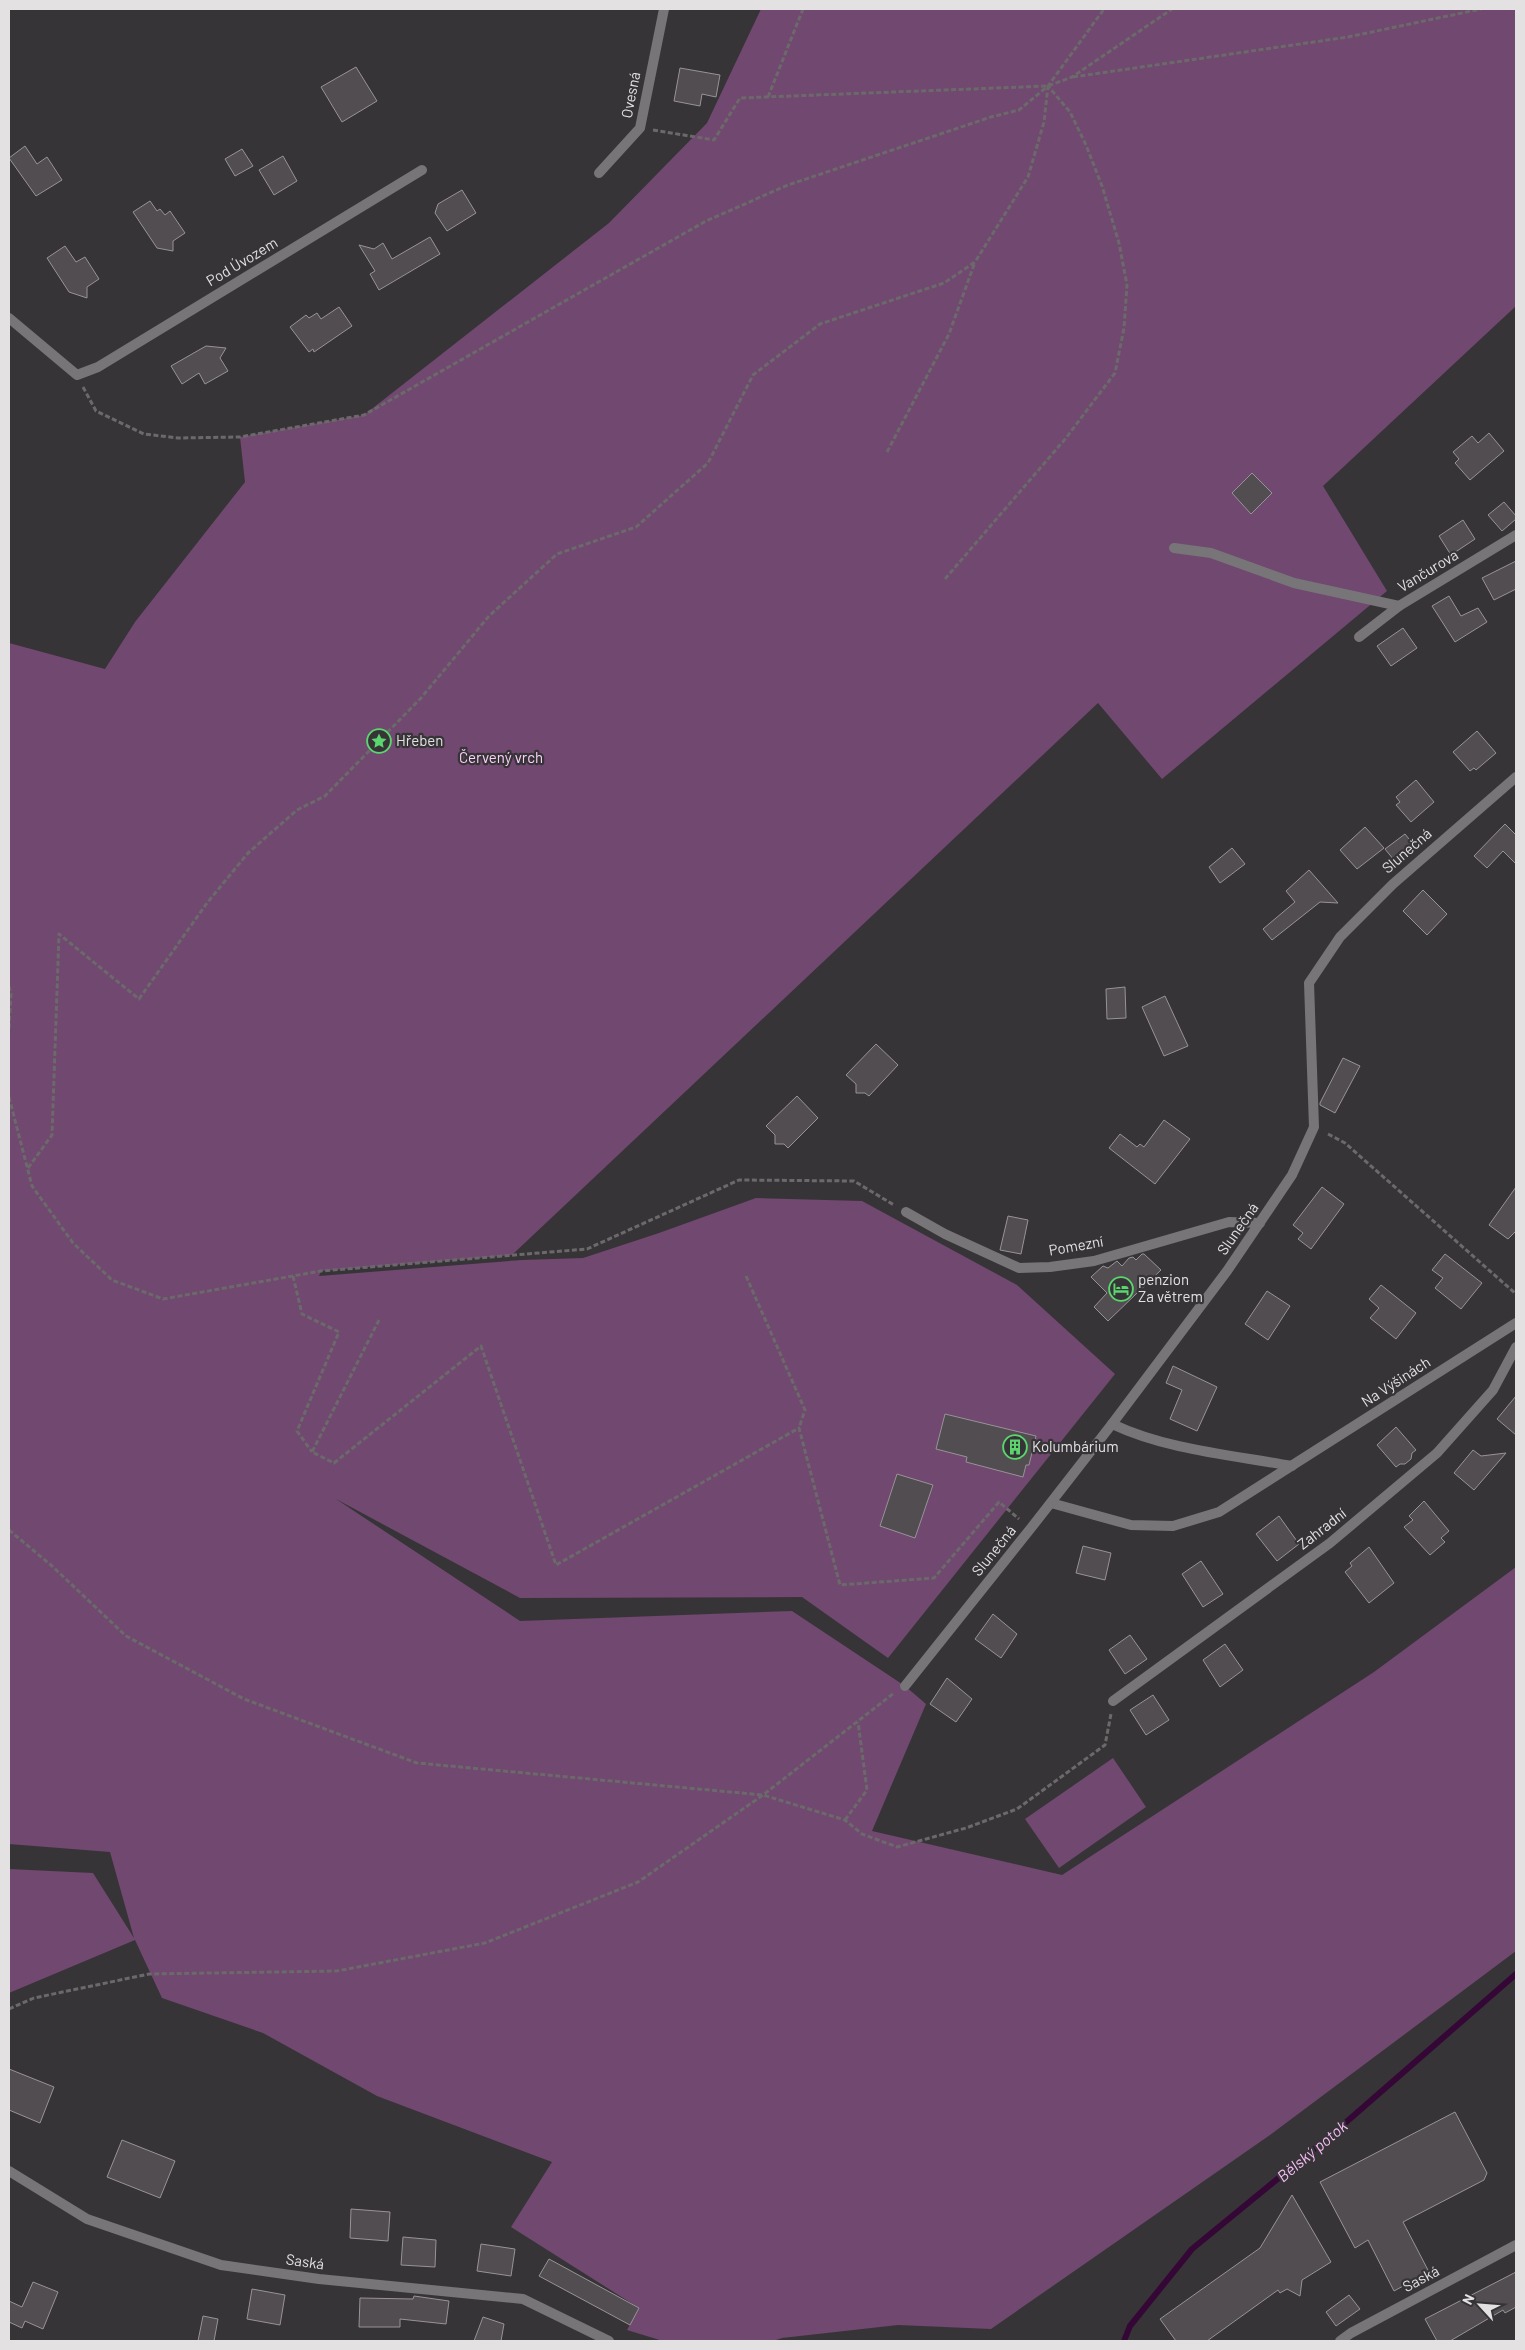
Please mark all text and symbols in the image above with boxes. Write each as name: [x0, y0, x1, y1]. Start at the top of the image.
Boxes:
street label: Ovesná: [617, 70, 643, 120]
street label: Pod Úvozem: [203, 233, 280, 289]
street label: Vančurova: [1394, 545, 1461, 595]
place icon: Hřeben: [366, 728, 392, 754]
place label: Hřeben: [396, 731, 443, 749]
park label: Červený vrch: [459, 748, 543, 766]
street label: Slunečná: [1378, 824, 1435, 877]
street label: Slunečná: [1213, 1199, 1262, 1258]
street label: Pomezní: [1047, 1231, 1104, 1259]
place label: penzion Za větrem: [1138, 1270, 1203, 1305]
hotel icon: penzion Za větrem: [1108, 1276, 1134, 1302]
street label: Na Výšinách: [1358, 1352, 1433, 1410]
building icon: Kolumbárium: [1002, 1434, 1028, 1460]
place label: Kolumbárium: [1032, 1437, 1119, 1455]
street label: Zahradní: [1294, 1504, 1349, 1553]
street label: Slunečná: [967, 1521, 1019, 1579]
water label: Bělský potok: [1273, 2116, 1351, 2185]
street label: Saská: [285, 2249, 326, 2273]
street label: Saská: [1399, 2261, 1442, 2295]
north arrow: [1455, 2280, 1505, 2330]
text: N: [1458, 2291, 1478, 2307]

